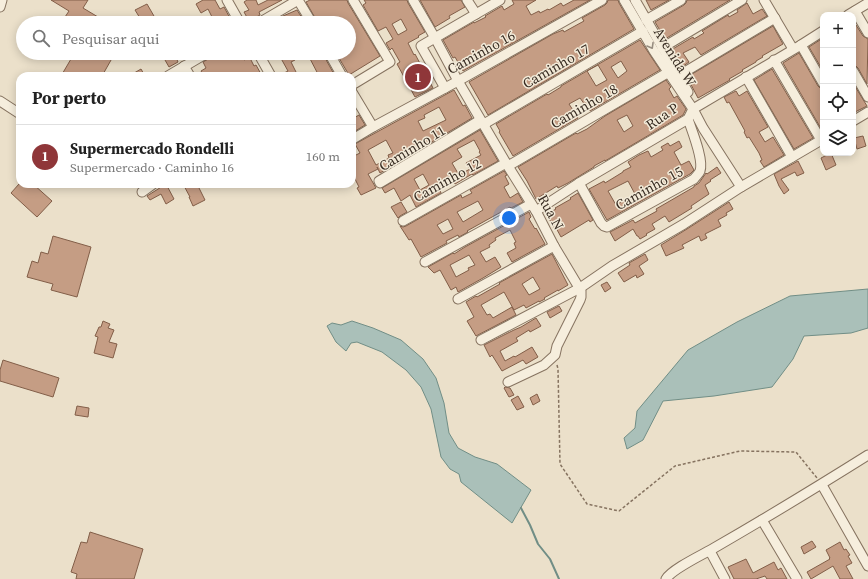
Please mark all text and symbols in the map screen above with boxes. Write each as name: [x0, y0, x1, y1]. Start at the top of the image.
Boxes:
map controls: [820, 12, 856, 156]
button: +: [820, 12, 856, 48]
search box: [16, 16, 356, 60]
street label: Avenida W: [649, 24, 701, 91]
street label: Caminho 16: [444, 25, 518, 79]
icon: search: [30, 27, 52, 49]
text: Pesquisar aqui: [62, 28, 159, 49]
street label: Caminho 17: [519, 39, 593, 93]
one-way arrow: [647, 42, 654, 49]
button: −: [820, 48, 856, 84]
pin: 1: [405, 62, 431, 92]
street label: Caminho 18: [547, 79, 621, 133]
button: locate: [820, 84, 856, 120]
text: Por perto: [32, 86, 106, 110]
street label: Rua P: [642, 98, 682, 134]
street label: Caminho 11: [375, 120, 449, 176]
button: layers: [820, 120, 856, 156]
text: Supermercado Rondelli: [70, 138, 234, 159]
text: 1: [41, 148, 49, 165]
text: 160 m: [306, 148, 340, 165]
street label: Caminho 12: [410, 153, 484, 207]
text: Supermercado · Caminho 16: [70, 159, 234, 176]
street label: Caminho 15: [612, 161, 686, 215]
street label: Rua N: [533, 191, 569, 233]
your location: [499, 208, 519, 228]

